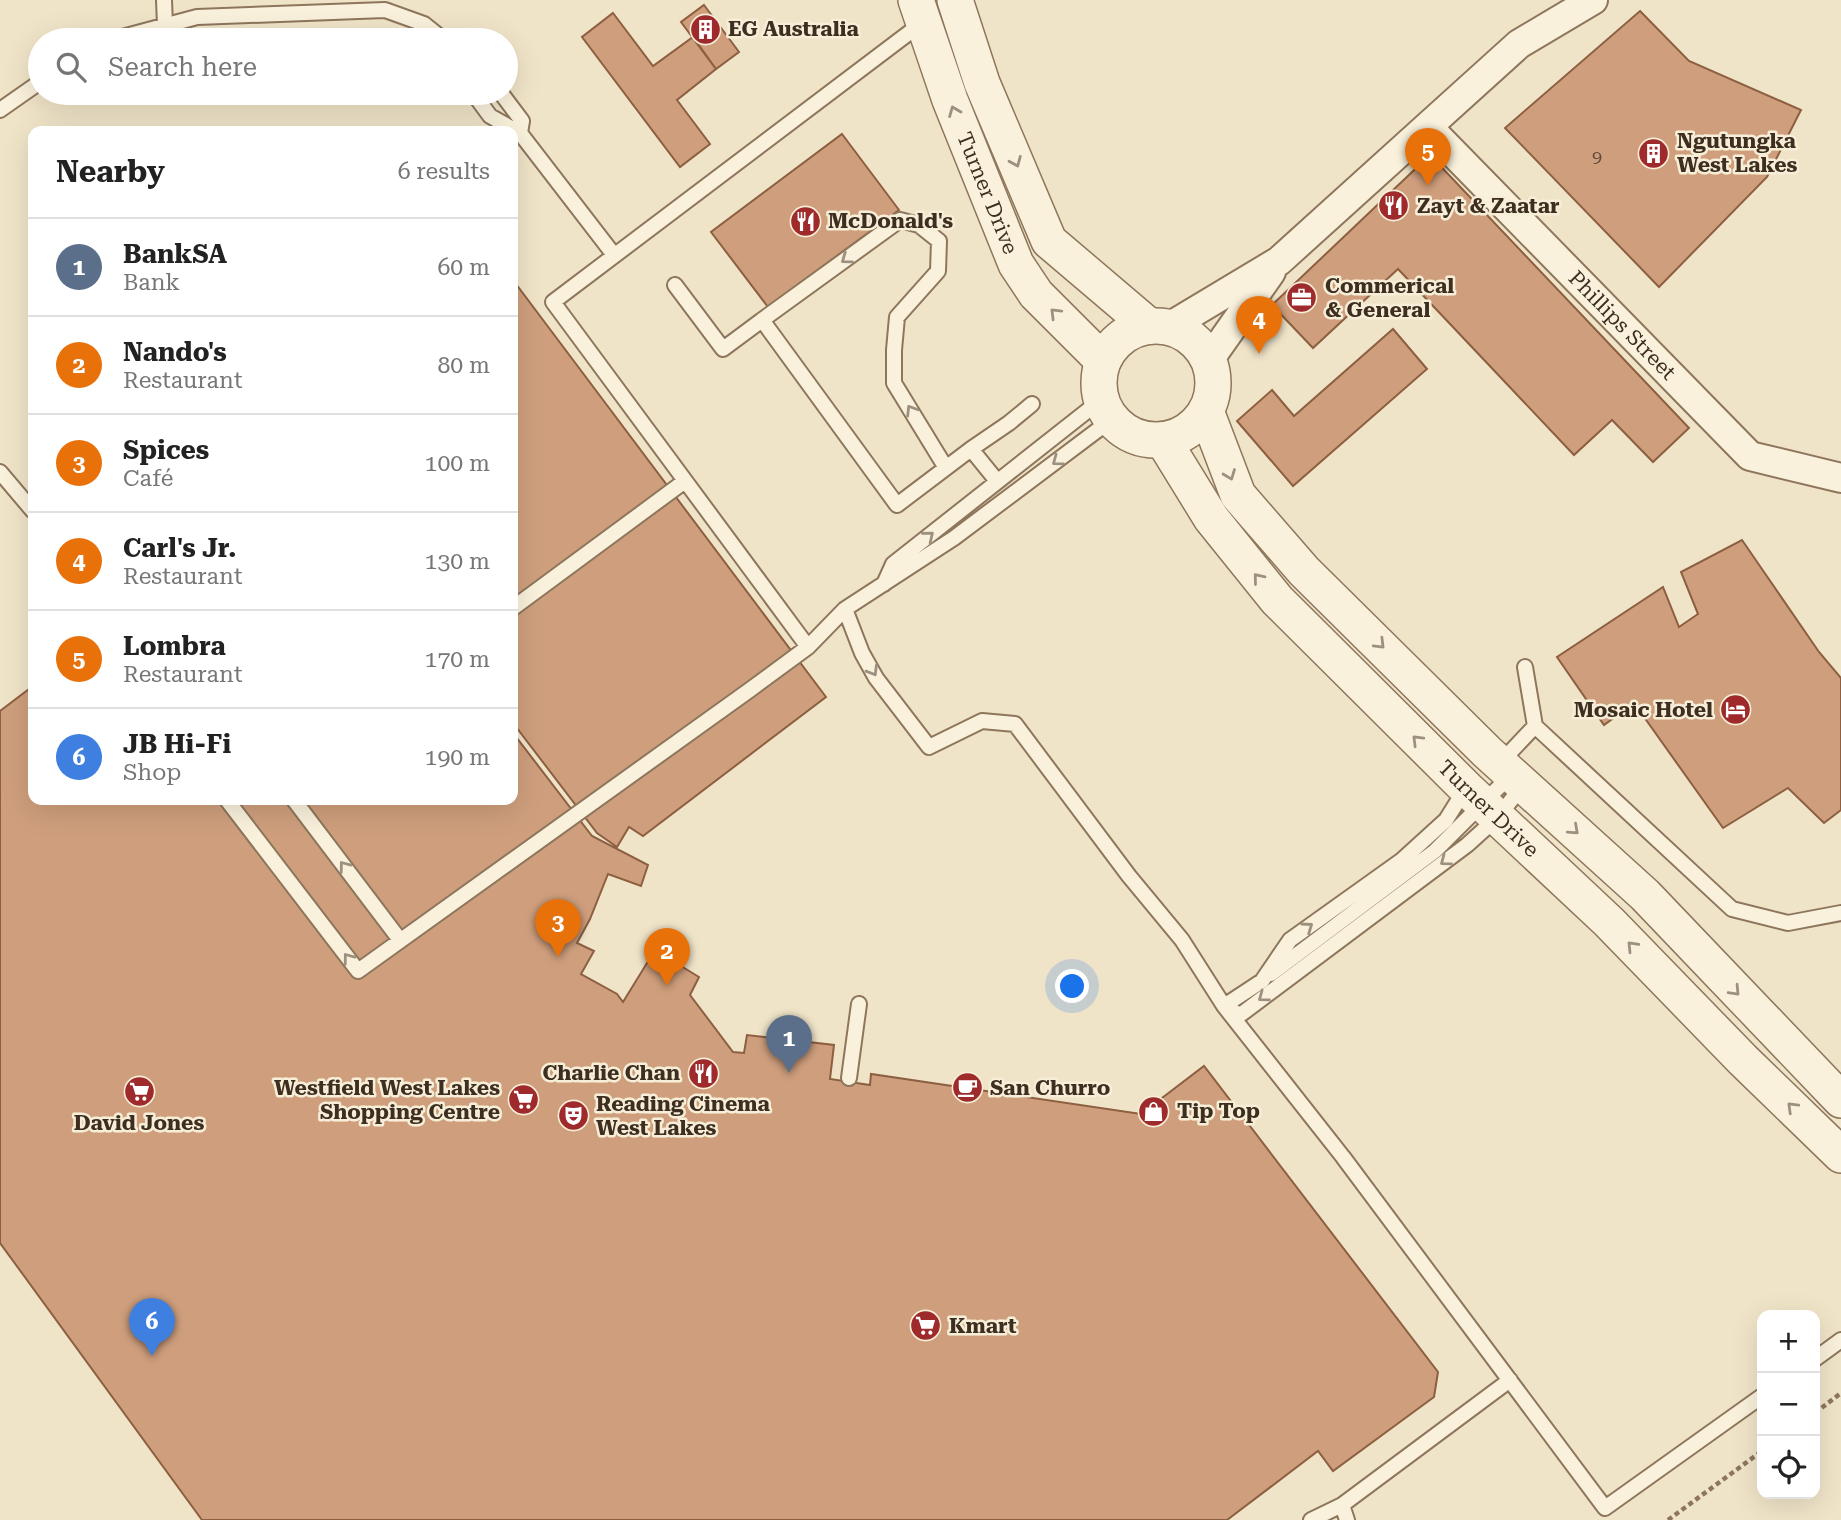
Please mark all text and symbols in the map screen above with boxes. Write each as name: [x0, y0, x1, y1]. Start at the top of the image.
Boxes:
building icon: EG Australia: [688, 12, 722, 46]
place label: EG Australia: [728, 17, 860, 41]
search box: [28, 28, 518, 105]
icon: search: [52, 48, 90, 86]
text: Search here: [108, 52, 257, 82]
one-way arrow: [949, 106, 963, 118]
pin: 5: [1405, 128, 1451, 186]
street label: Turner Drive: [952, 129, 1023, 258]
place label: Ngutungka West Lakes: [1677, 129, 1798, 177]
building icon: Ngutungka West Lakes: [1637, 136, 1671, 170]
house number: 9: [1592, 146, 1602, 167]
text: Nearby: [56, 154, 165, 189]
one-way arrow: [1008, 155, 1022, 167]
text: 6 results: [398, 158, 490, 185]
restaurant icon: Zayt & Zaatar: [1377, 189, 1411, 223]
place label: Zayt & Zaatar: [1417, 194, 1560, 218]
restaurant icon: McDonald's: [788, 204, 822, 238]
place label: McDonald's: [828, 209, 953, 233]
text: BankSA: [123, 239, 227, 269]
one-way arrow: [842, 251, 854, 263]
text: 1: [73, 254, 85, 281]
text: 60 m: [437, 254, 490, 281]
street label: Phillips Street: [1564, 266, 1681, 385]
text: Bank: [123, 269, 180, 296]
place label: Commerical & General: [1325, 274, 1454, 322]
office icon: Commerical & General: [1285, 281, 1319, 315]
pin: 4: [1236, 296, 1282, 354]
one-way arrow: [1050, 308, 1063, 321]
text: Nando's: [123, 337, 227, 367]
text: 2: [73, 352, 85, 379]
text: 80 m: [437, 352, 490, 379]
text: Restaurant: [123, 367, 242, 394]
one-way arrow: [906, 404, 919, 417]
text: Spices: [123, 435, 209, 465]
text: 3: [73, 450, 85, 477]
text: 100 m: [425, 450, 490, 477]
one-way arrow: [1052, 453, 1065, 466]
text: Café: [123, 465, 173, 492]
one-way arrow: [1222, 469, 1236, 481]
one-way arrow: [921, 531, 933, 544]
text: Carl's Jr.: [123, 533, 236, 563]
text: 4: [73, 548, 85, 575]
text: 130 m: [425, 548, 490, 575]
text: Restaurant: [123, 563, 242, 590]
one-way arrow: [1254, 573, 1267, 585]
text: Lombra: [123, 631, 226, 661]
one-way arrow: [1372, 636, 1385, 649]
text: 5: [73, 646, 85, 673]
text: 170 m: [425, 646, 490, 673]
text: Restaurant: [123, 661, 242, 688]
one-way arrow: [865, 664, 878, 677]
hotel icon: Mosaic Hotel: [1719, 693, 1753, 727]
place label: Mosaic Hotel: [1574, 698, 1713, 722]
text: JB Hi-Fi: [123, 729, 231, 759]
one-way arrow: [1413, 735, 1426, 748]
text: 6: [73, 744, 85, 771]
text: 190 m: [425, 744, 490, 771]
street label: Turner Drive: [1433, 755, 1544, 862]
text: Shop: [123, 759, 181, 786]
one-way arrow: [1566, 822, 1579, 835]
one-way arrow: [1441, 852, 1453, 865]
one-way arrow: [339, 861, 352, 874]
pin: 3: [535, 899, 581, 957]
one-way arrow: [1300, 923, 1313, 935]
pin: 2: [644, 928, 690, 986]
one-way arrow: [1628, 941, 1641, 954]
one-way arrow: [343, 953, 356, 966]
your location: [1055, 969, 1089, 1003]
one-way arrow: [1726, 983, 1739, 996]
one-way arrow: [1259, 989, 1271, 1002]
pin: 1: [766, 1015, 812, 1073]
restaurant icon: Charlie Chan: [686, 1056, 720, 1090]
place label: Charlie Chan: [542, 1061, 680, 1085]
cafe icon: San Churro: [950, 1071, 984, 1105]
supermarket icon: David Jones: [122, 1074, 156, 1108]
place label: Westfield West Lakes Shopping Centre: [274, 1076, 500, 1124]
place label: San Churro: [990, 1076, 1110, 1100]
supermarket icon: Westfield West Lakes Shopping Centre: [506, 1083, 540, 1117]
place label: Reading Cinema West Lakes: [596, 1092, 770, 1140]
shop icon: Tip Top: [1137, 1094, 1171, 1128]
theatre icon: Reading Cinema West Lakes: [556, 1099, 590, 1133]
place label: Tip Top: [1177, 1099, 1260, 1123]
one-way arrow: [1787, 1103, 1800, 1116]
place label: David Jones: [74, 1111, 204, 1135]
pin: 6: [129, 1298, 175, 1356]
supermarket icon: Kmart: [909, 1309, 943, 1343]
map controls: [1757, 1310, 1820, 1499]
button: +: [1757, 1310, 1820, 1373]
place label: Kmart: [949, 1314, 1017, 1338]
button: −: [1757, 1373, 1820, 1436]
button: locate: [1757, 1436, 1820, 1499]

